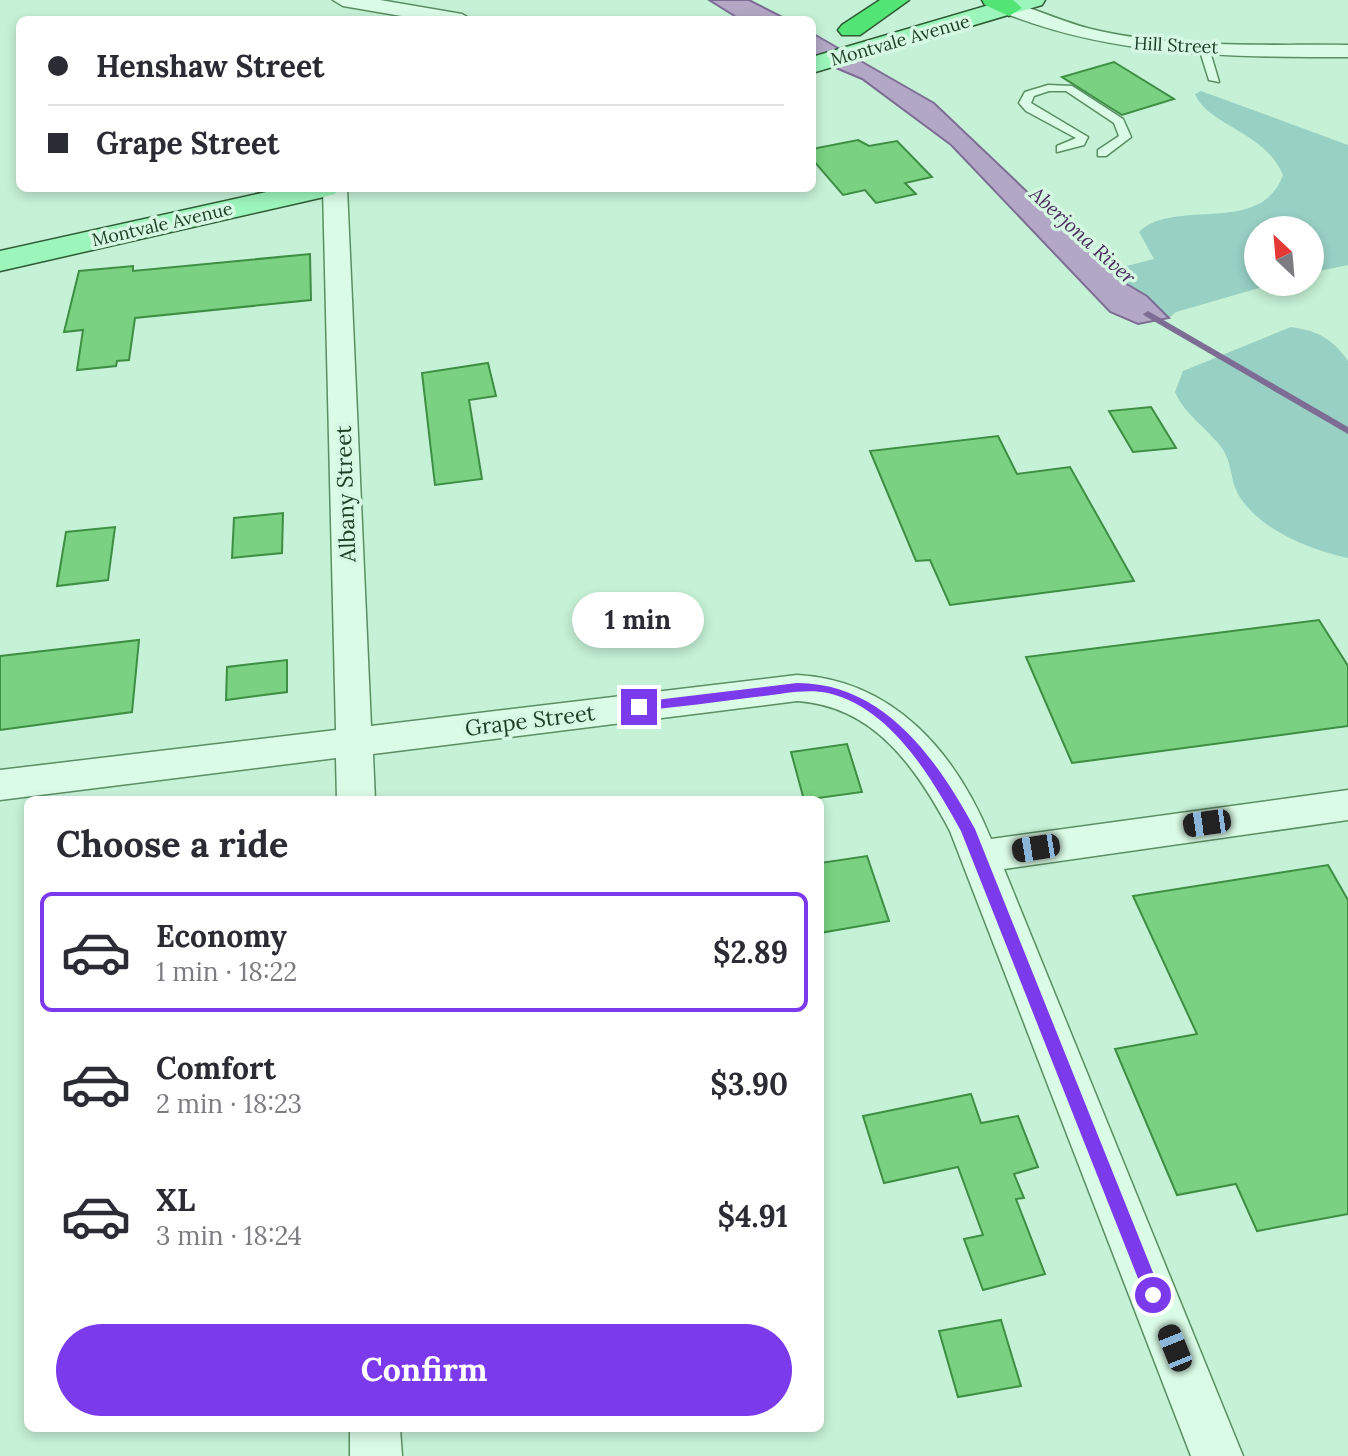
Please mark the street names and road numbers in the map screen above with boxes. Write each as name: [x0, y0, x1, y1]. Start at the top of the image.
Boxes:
street label: Montvale Avenue: [828, 9, 972, 71]
street label: Hill Street: [1133, 31, 1219, 59]
street label: Montvale Avenue: [89, 197, 235, 251]
street label: Albany Street: [329, 425, 361, 564]
street label: Grape Street: [463, 698, 597, 742]

